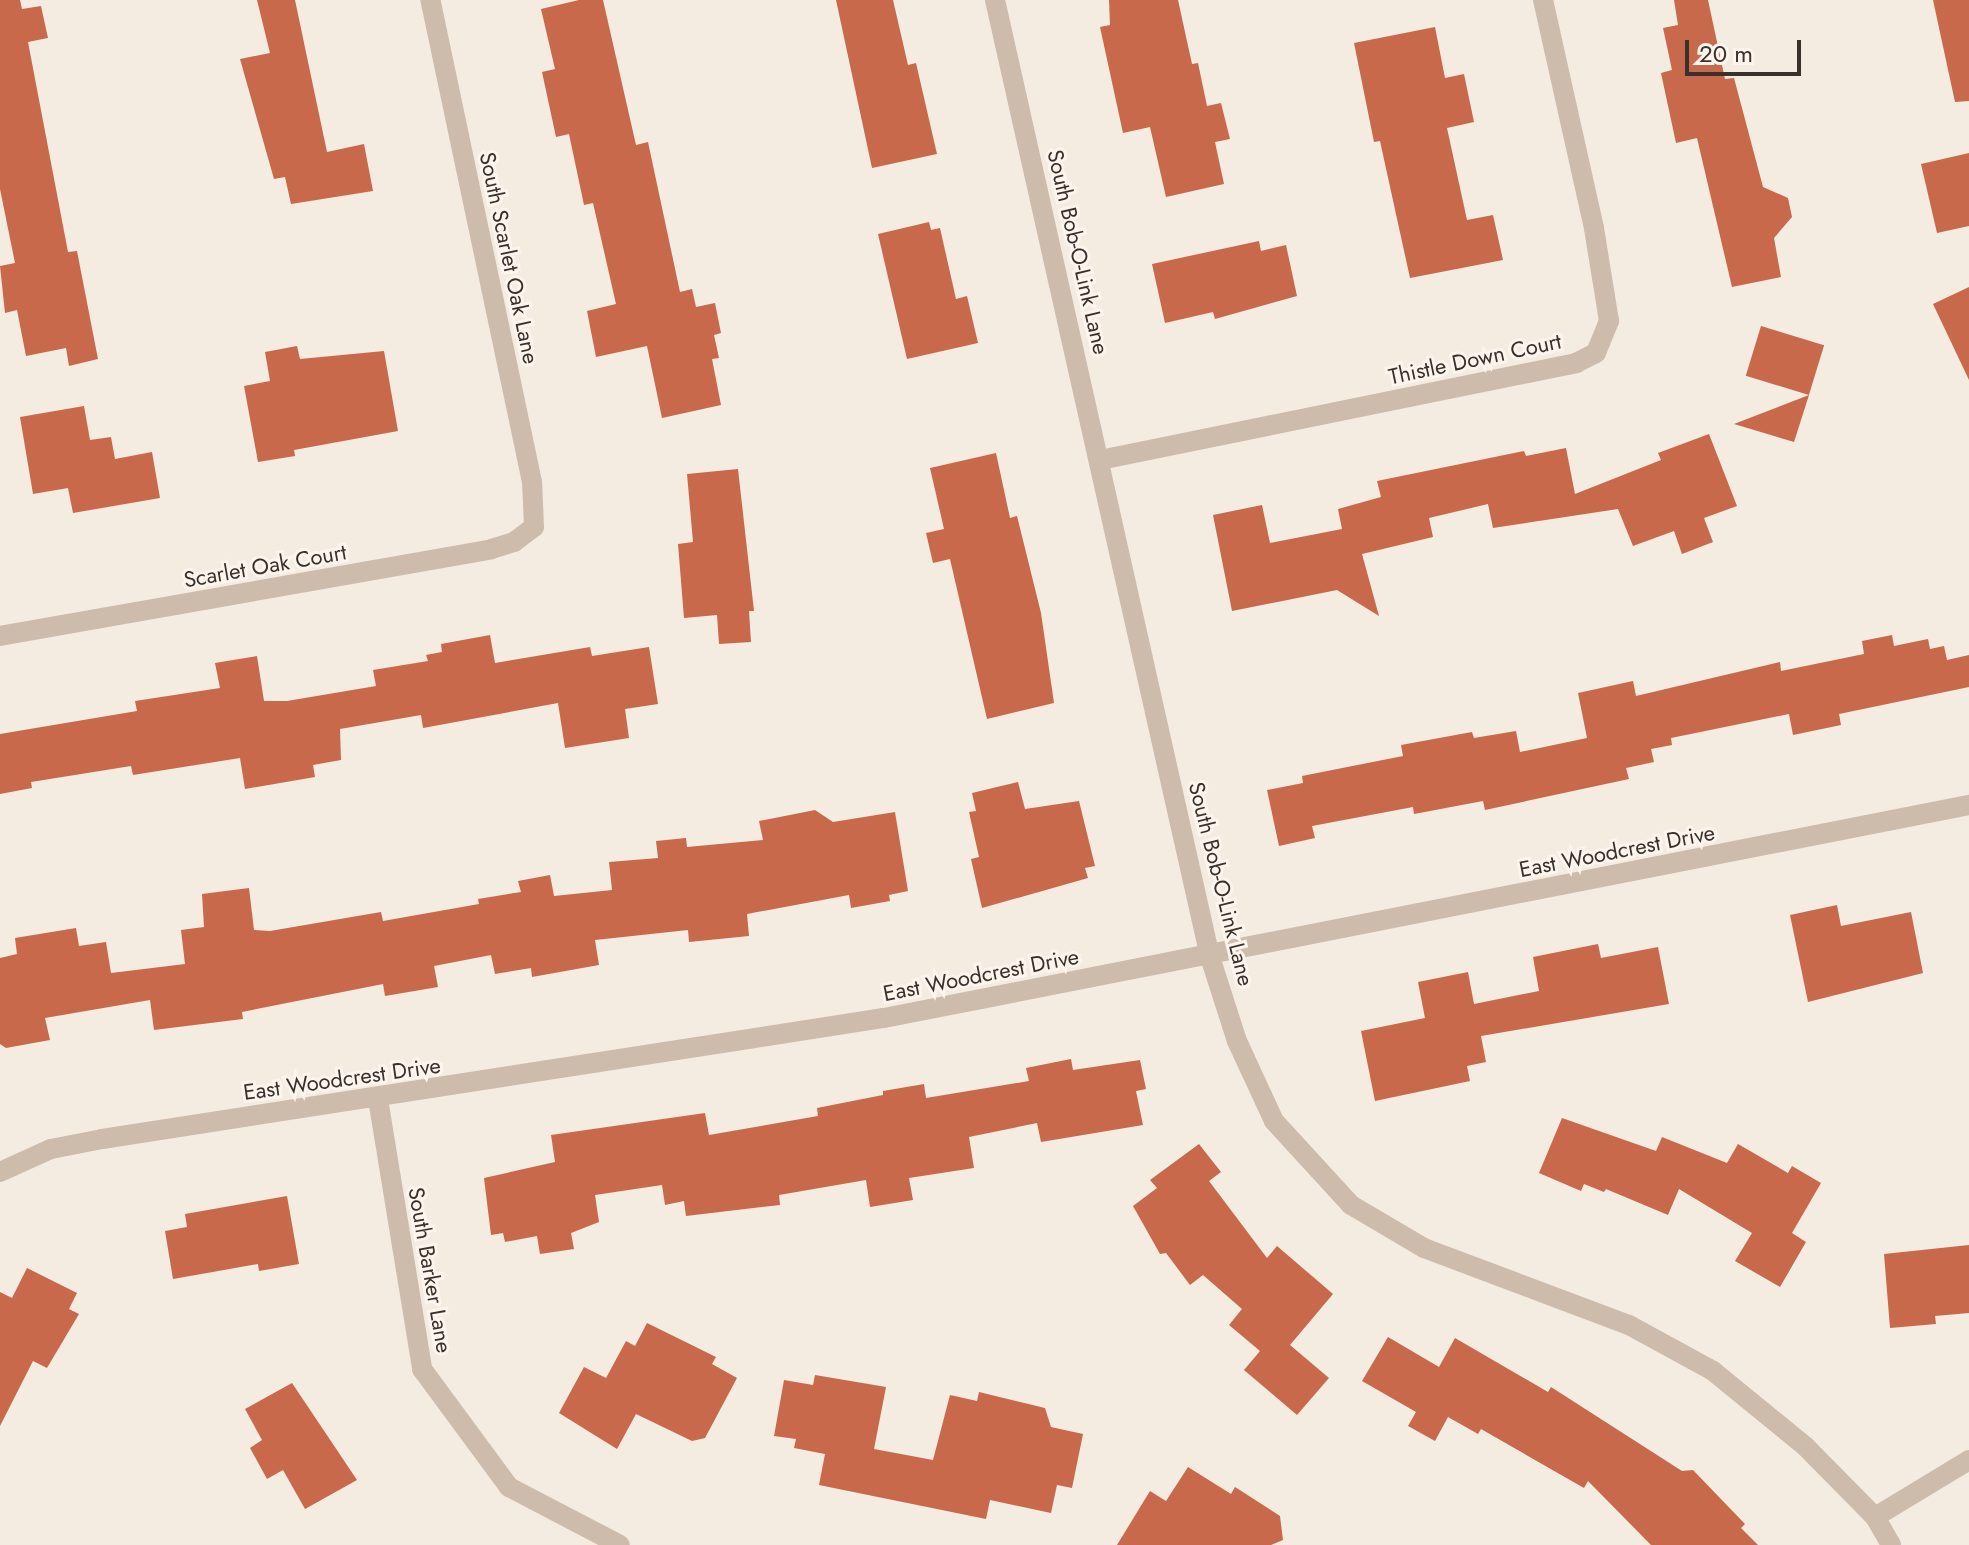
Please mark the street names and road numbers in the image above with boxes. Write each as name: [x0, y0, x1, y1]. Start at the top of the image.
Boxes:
street label: South Bob-O-Link Lane: [1042, 147, 1114, 357]
street label: South Scarlet Oak Lane: [474, 150, 544, 366]
street label: Thistle Down Court: [1386, 328, 1564, 390]
street label: Scarlet Oak Court: [182, 539, 348, 593]
street label: South Bob-O-Link Lane: [1183, 779, 1259, 989]
street label: East Woodcrest Drive: [1517, 819, 1717, 883]
street label: East Woodcrest Drive: [881, 943, 1081, 1007]
street label: East Woodcrest Drive: [242, 1052, 442, 1106]
street label: South Barker Lane: [402, 1185, 458, 1355]

